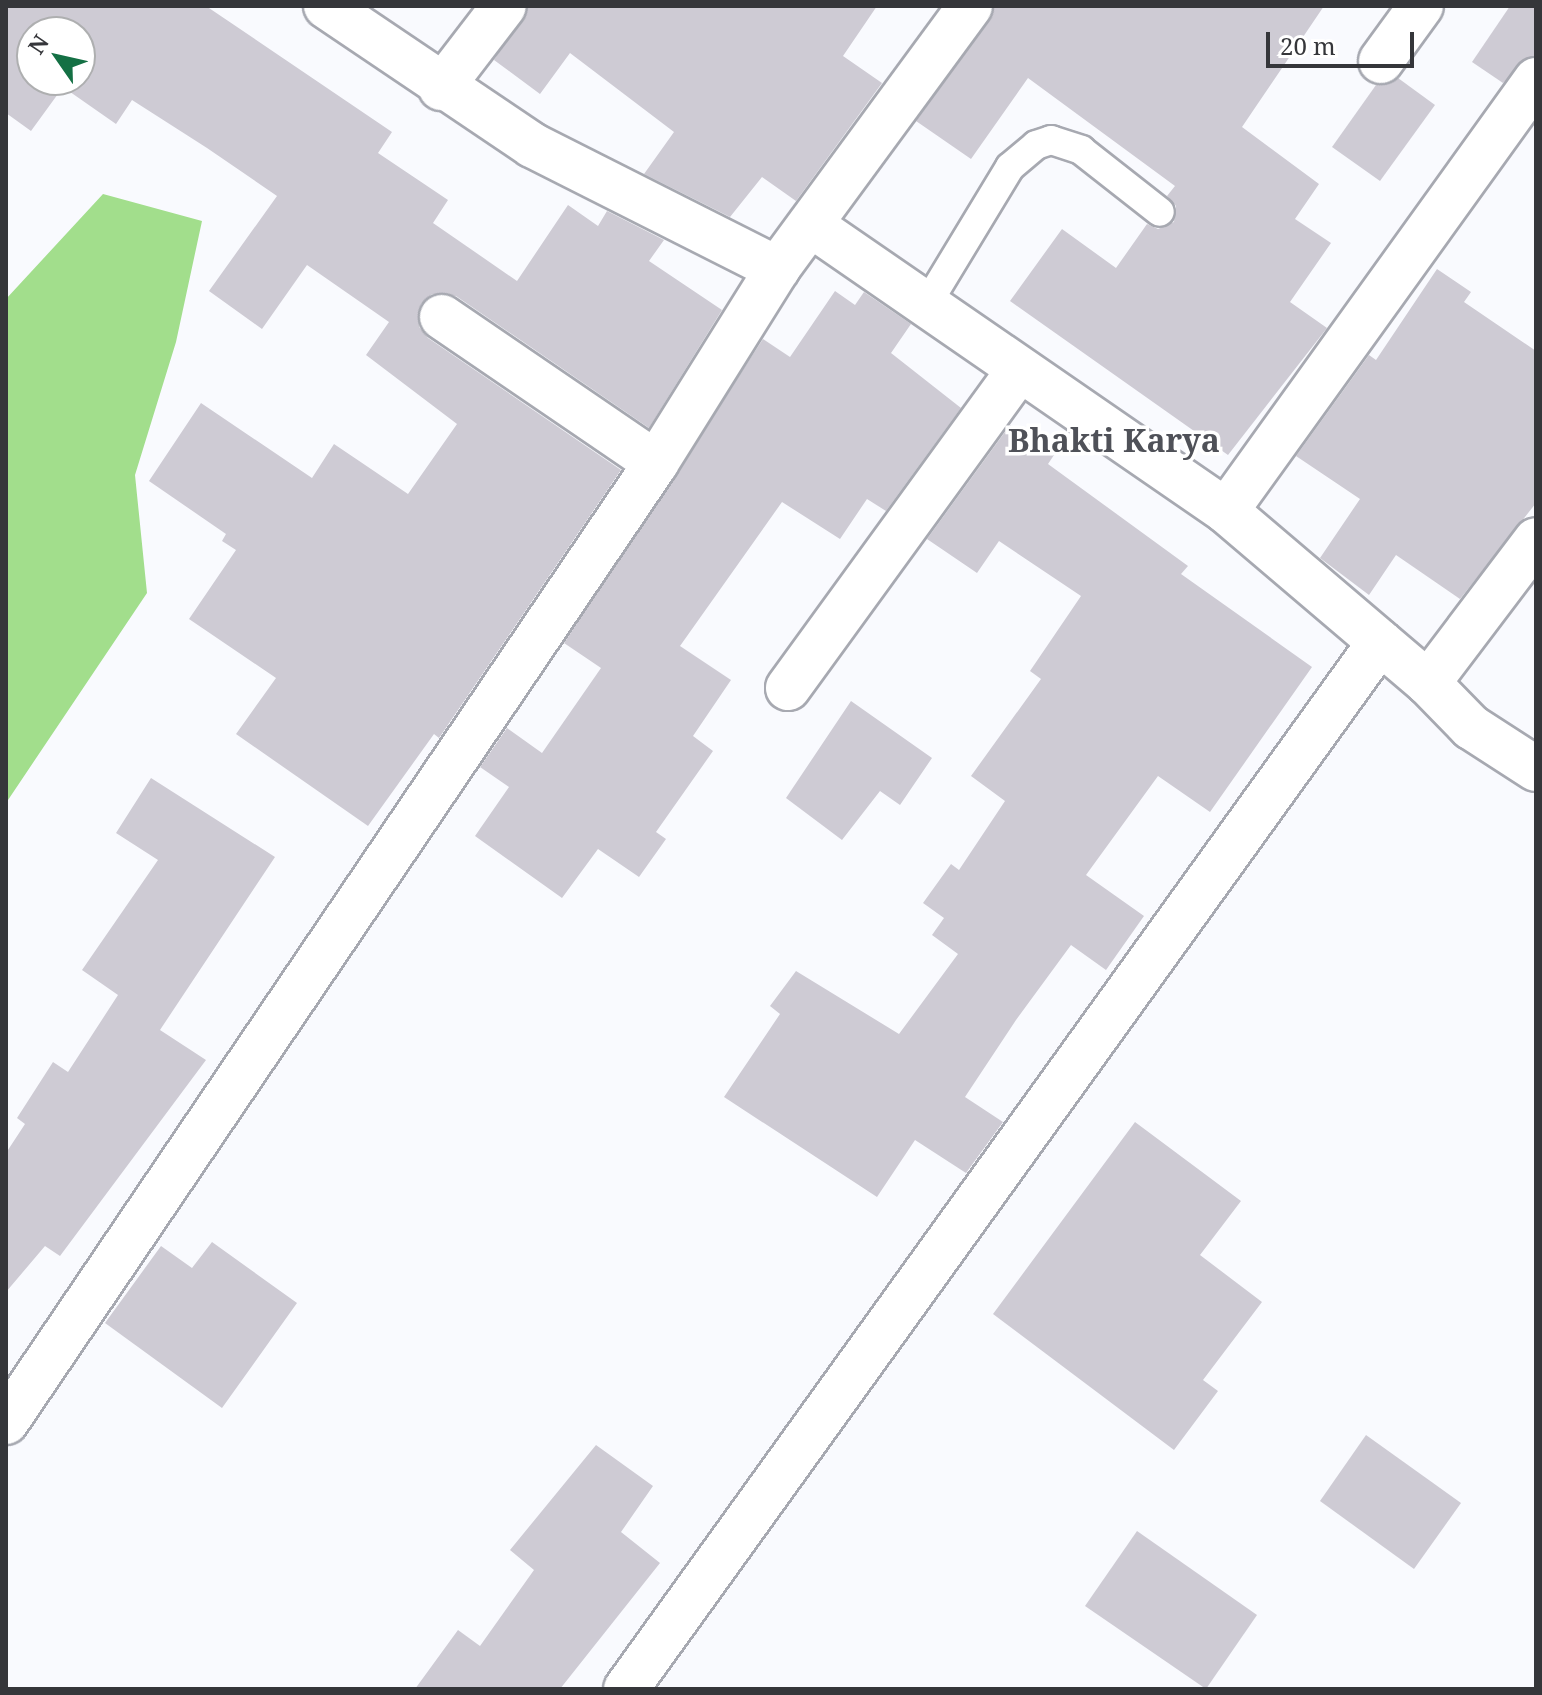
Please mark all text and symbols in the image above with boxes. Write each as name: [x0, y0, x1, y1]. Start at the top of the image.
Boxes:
north arrow: [16, 16, 96, 96]
scale bar: [1270, 16, 1418, 66]
text: N: [20, 28, 55, 59]
text: 20 m: [1280, 29, 1336, 62]
district label: Bhakti Karya: [1008, 421, 1220, 459]

